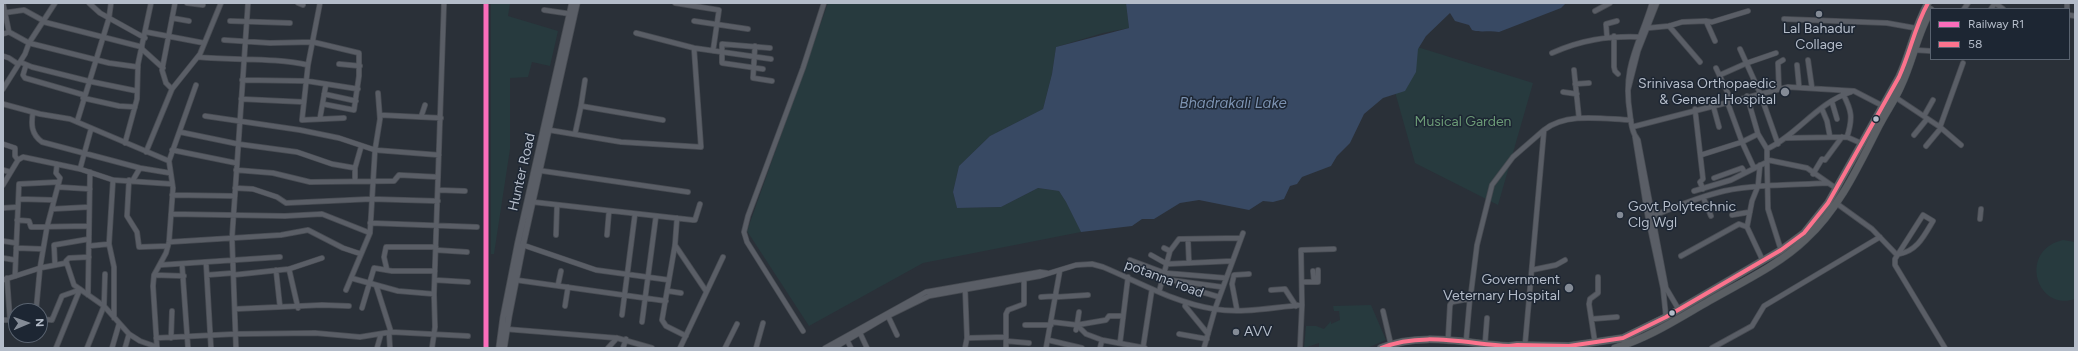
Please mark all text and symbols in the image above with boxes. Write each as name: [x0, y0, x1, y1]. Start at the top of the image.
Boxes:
legend: [1930, 8, 2070, 60]
marker: Lal Bahadur Collage: [1814, 9, 1824, 19]
text: Railway R1: [1968, 17, 2024, 31]
place label: Lal Bahadur Collage: [1783, 21, 1855, 54]
text: 58: [1968, 37, 1982, 51]
place label: Srinivasa Orthopaedic & General Hospital: [1638, 76, 1776, 108]
marker: Srinivasa Orthopaedic & General Hospital: [1779, 86, 1791, 98]
water label: Bhadrakali Lake: [1179, 95, 1287, 113]
park label: Musical Garden: [1415, 114, 1511, 130]
unlabelled marker: [1871, 114, 1881, 124]
street label: Hunter Road: [505, 131, 539, 213]
place label: Govt Polytechnic Clg Wgl: [1628, 199, 1736, 232]
marker: Govt Polytechnic Clg Wgl: [1615, 210, 1625, 220]
street label: potanna road: [1122, 256, 1206, 302]
place label: Government Veternary Hospital: [1443, 272, 1560, 304]
marker: Government Veternary Hospital: [1563, 282, 1575, 294]
north arrow: [8, 303, 48, 343]
unlabelled marker: [1667, 308, 1677, 318]
text: N: [33, 318, 46, 327]
place label: AVV: [1244, 324, 1272, 340]
marker: AVV: [1231, 327, 1241, 337]

